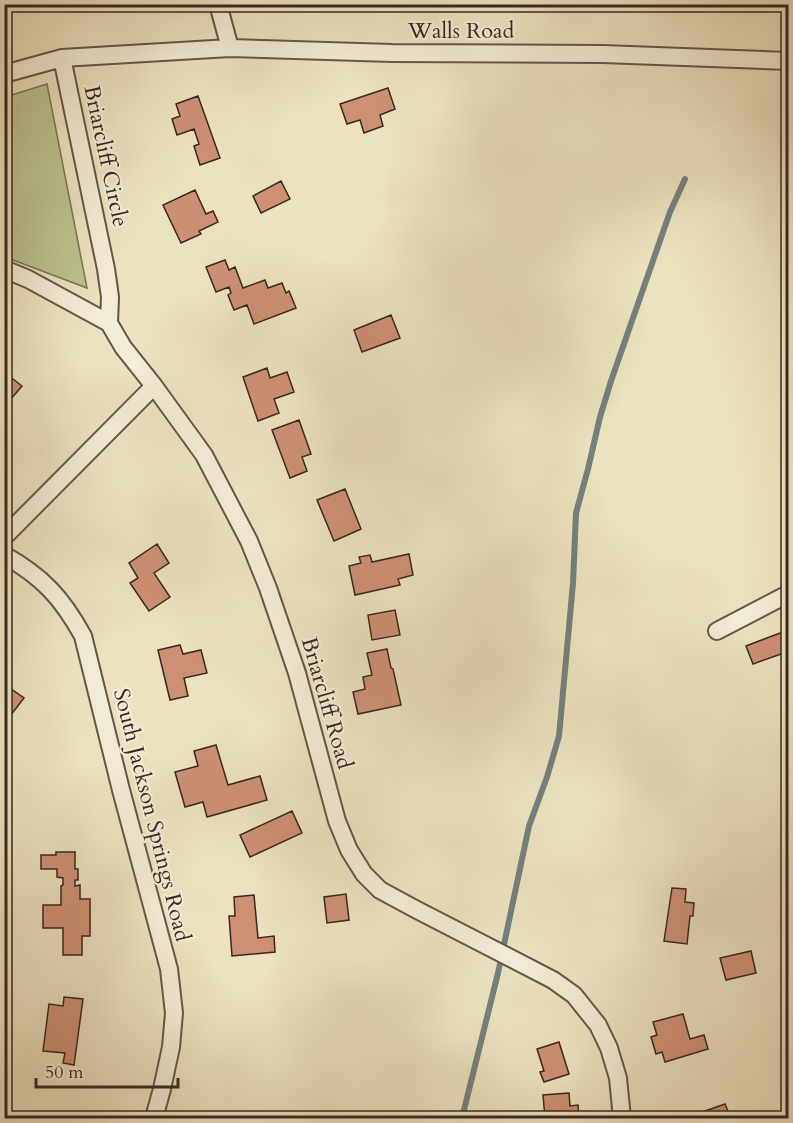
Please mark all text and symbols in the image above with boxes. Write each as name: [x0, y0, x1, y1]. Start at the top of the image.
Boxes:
street label: Walls Road: [407, 16, 515, 46]
street label: Briarcliff Circle: [76, 82, 136, 230]
street label: Briarcliff Road: [294, 633, 360, 773]
street label: South Jackson Springs Road: [106, 685, 198, 945]
scale bar: [36, 1051, 178, 1089]
text: 50 m: [45, 1060, 84, 1085]

